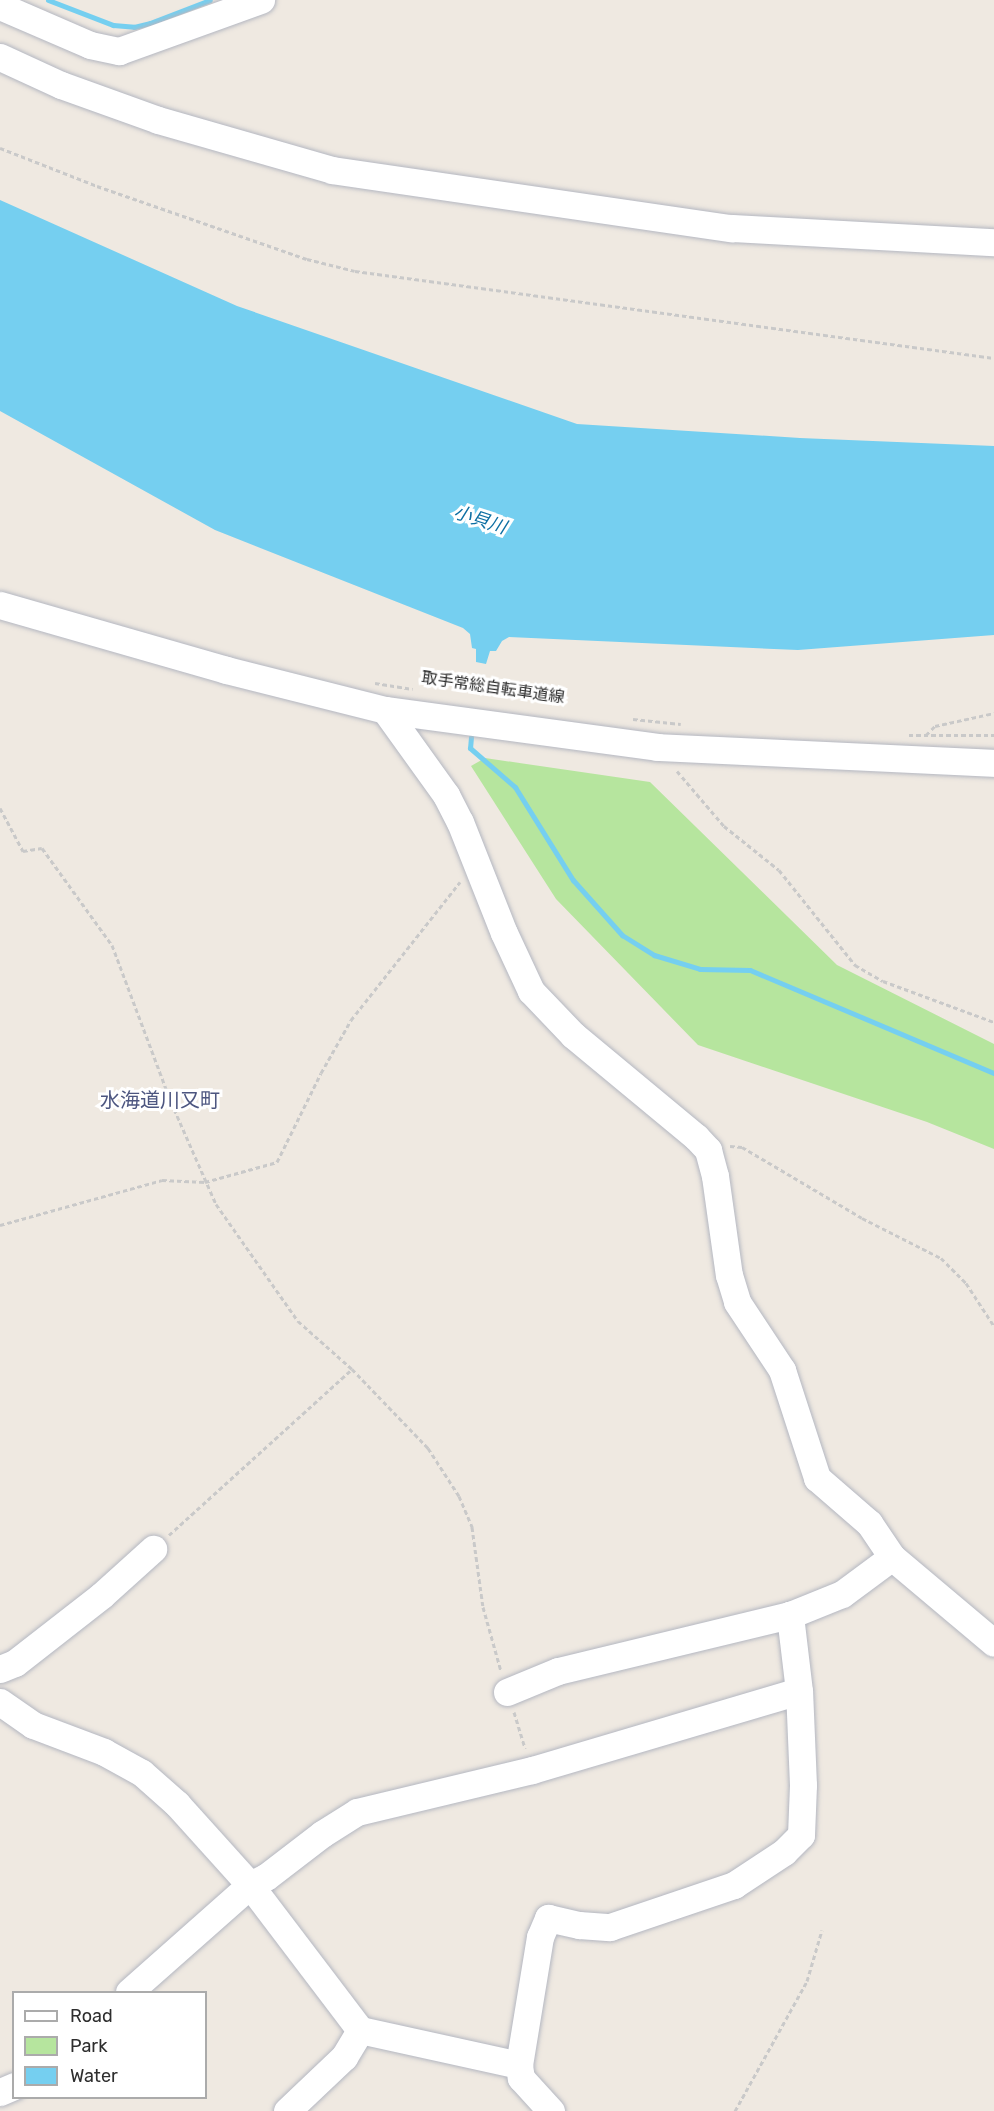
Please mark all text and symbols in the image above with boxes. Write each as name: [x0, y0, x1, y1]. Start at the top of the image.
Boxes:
water label: 小貝川: [451, 501, 509, 539]
street label: 取手常総自転車道線: [420, 668, 566, 708]
district label: 水海道川又町: [100, 1088, 220, 1112]
legend: [12, 1991, 207, 2099]
text: Road: [70, 2005, 113, 2027]
text: Park: [70, 2035, 107, 2057]
text: Water: [70, 2065, 118, 2087]

